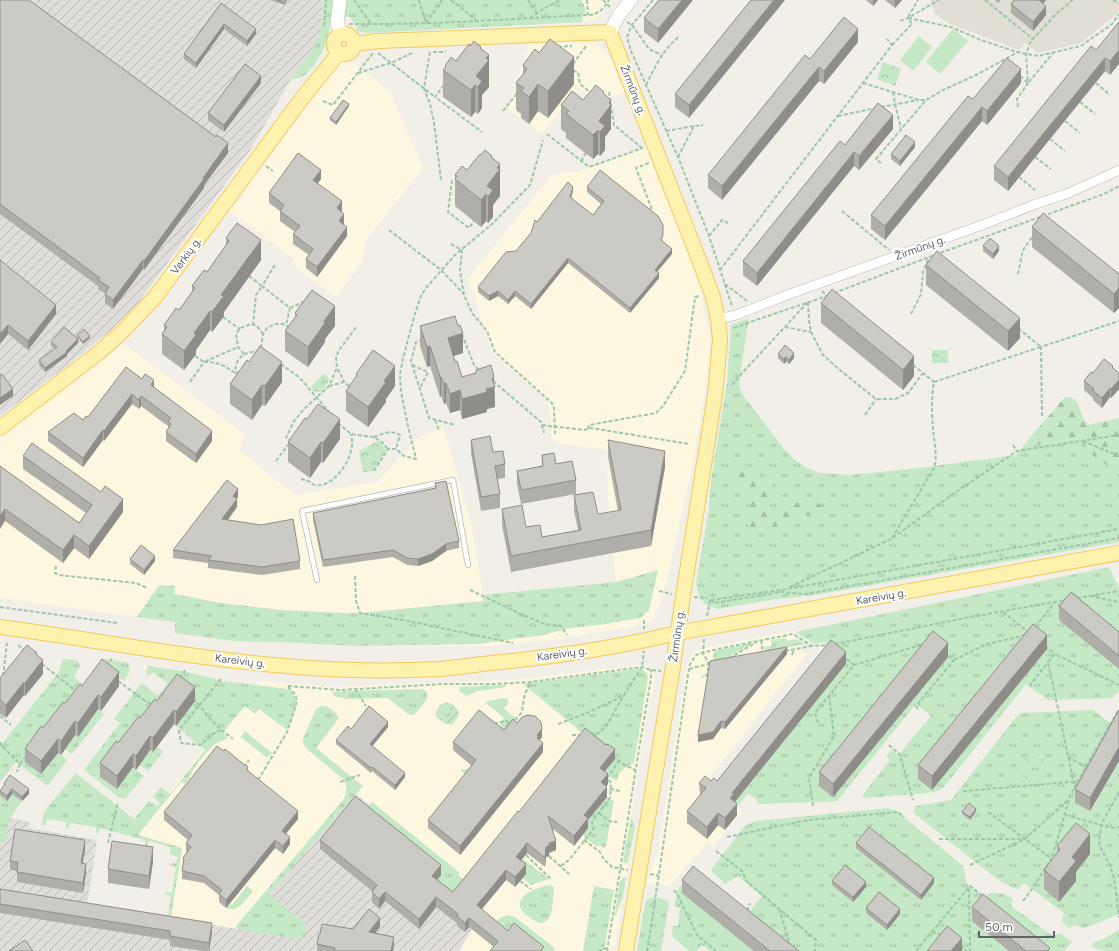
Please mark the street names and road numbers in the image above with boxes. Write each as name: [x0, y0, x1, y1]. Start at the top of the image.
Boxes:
street label: Žirmūnų g.: [618, 63, 649, 117]
street label: Žirmūnų g.: [893, 232, 947, 263]
street label: Verkių g.: [168, 235, 204, 277]
street label: Kareivių g.: [855, 586, 907, 608]
street label: Žirmūnų g.: [666, 609, 687, 663]
street label: Kareivių g.: [536, 644, 588, 664]
street label: Kareivių g.: [214, 651, 266, 671]

